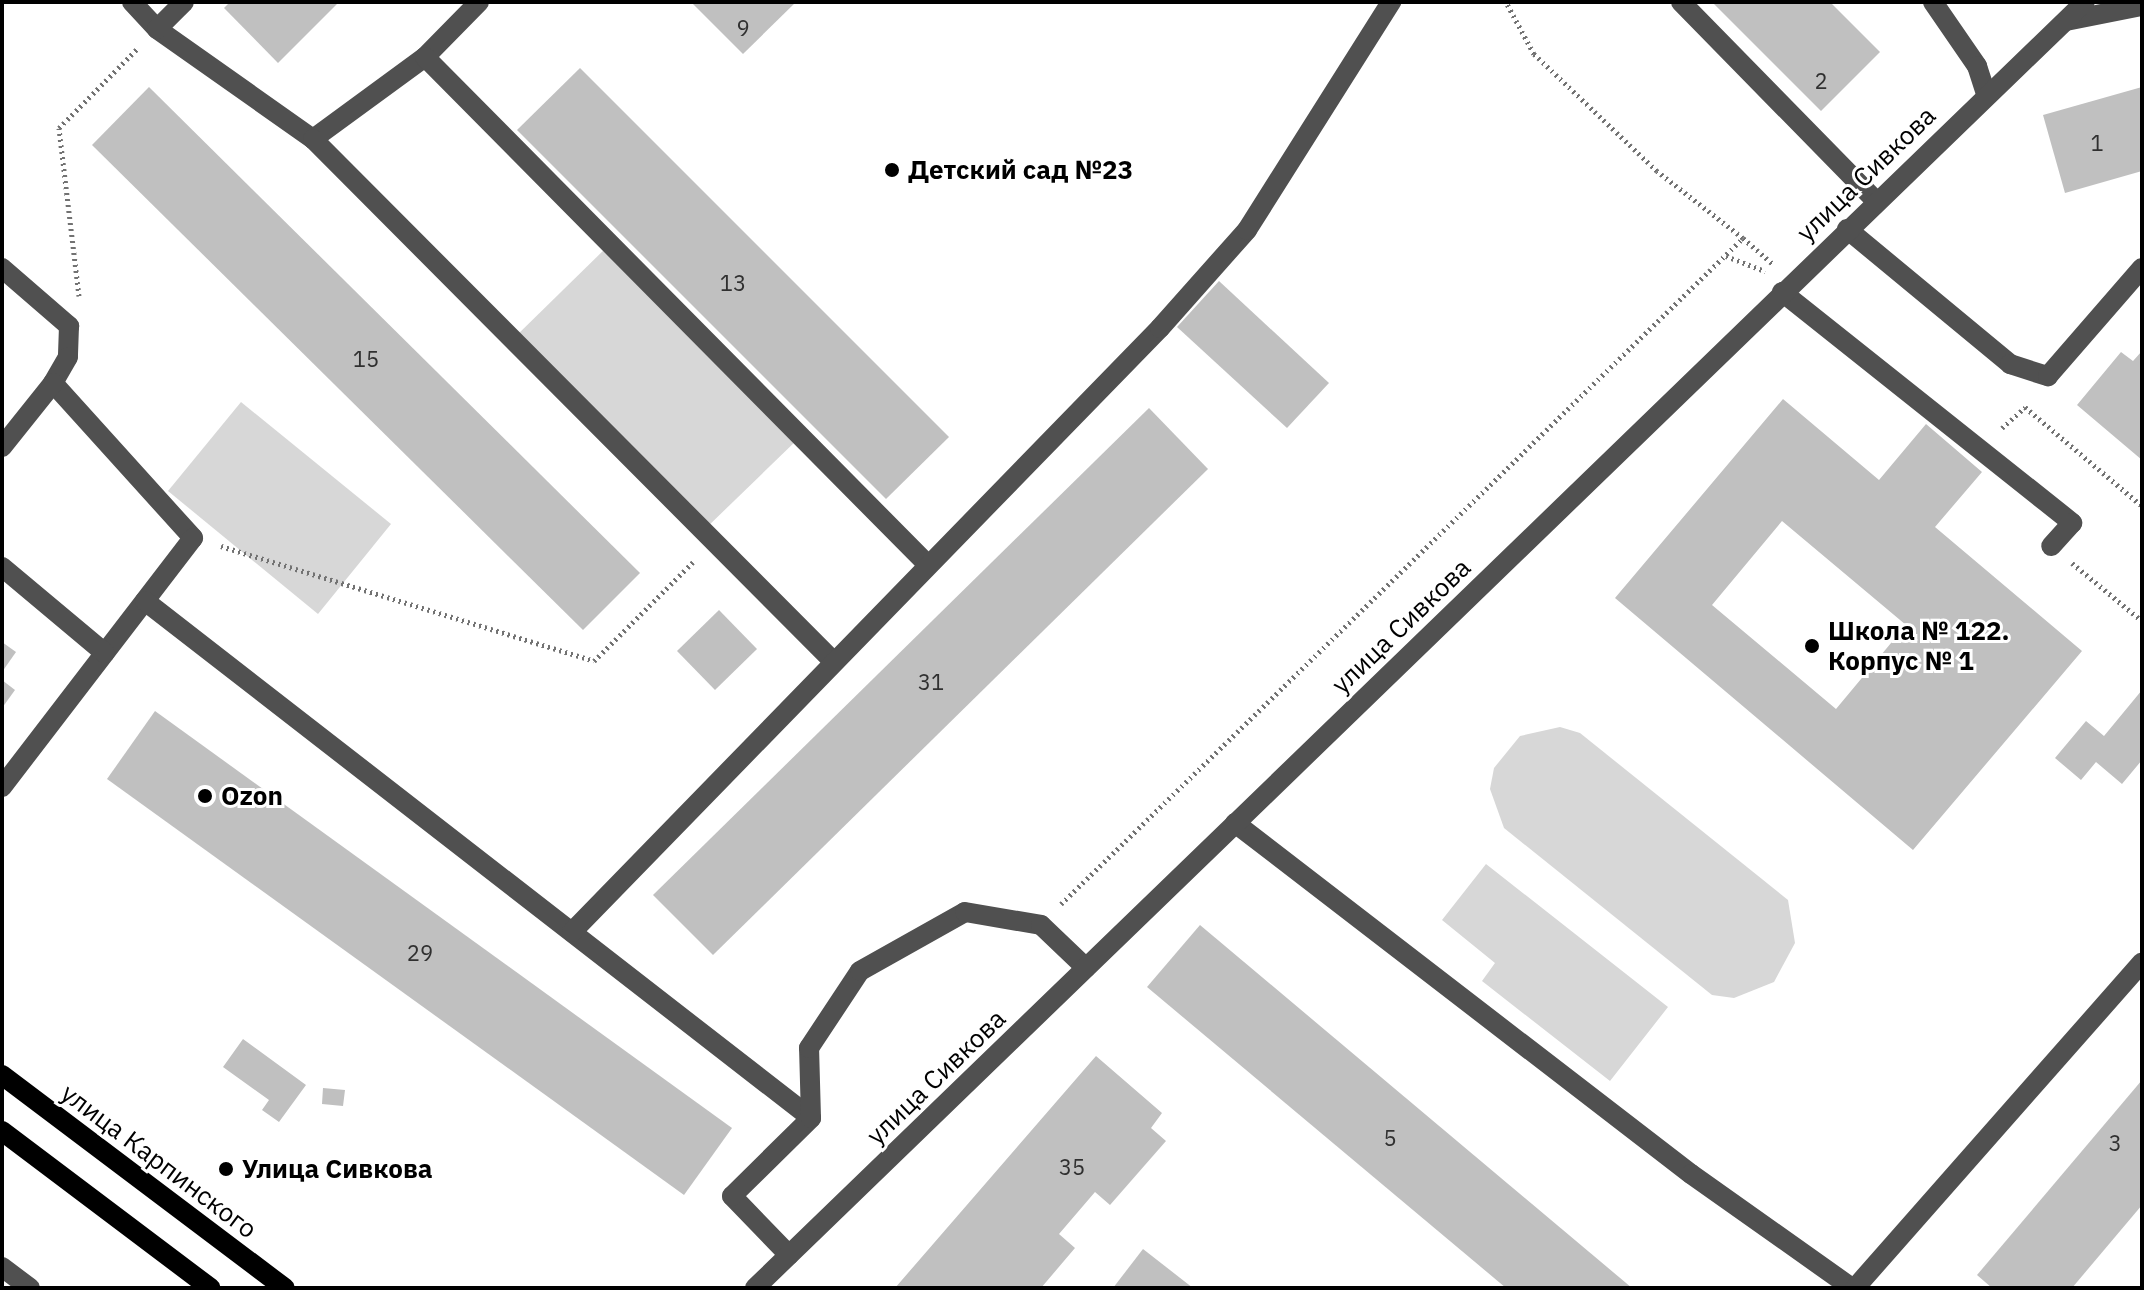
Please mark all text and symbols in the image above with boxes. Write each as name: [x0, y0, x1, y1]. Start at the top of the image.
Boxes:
house number: 9: [736, 15, 750, 41]
house number: 2: [1814, 68, 1828, 94]
street label: улица Сивкова: [1790, 100, 1942, 248]
house number: 1: [2090, 130, 2104, 156]
place label: Детский сад №23: [908, 154, 1133, 186]
marker: Детский сад №23: [883, 161, 901, 179]
house number: 13: [720, 270, 746, 296]
house number: 15: [353, 346, 379, 372]
street label: улица Сивкова: [1325, 552, 1477, 700]
place label: Школа № 122. Корпус № 1: [1828, 615, 2010, 676]
marker: Школа № 122. Корпус № 1: [1803, 637, 1821, 655]
house number: 31: [918, 669, 944, 695]
place label: Ozon: [221, 780, 283, 812]
marker: Ozon: [196, 787, 214, 805]
house number: 29: [407, 940, 433, 966]
street label: улица Сивкова: [860, 1003, 1012, 1151]
street label: улица Карпинского: [55, 1077, 263, 1245]
house number: 5: [1383, 1125, 1397, 1151]
house number: 3: [2108, 1130, 2122, 1156]
place label: Улица Сивкова: [242, 1153, 433, 1185]
house number: 35: [1059, 1154, 1085, 1180]
marker: Улица Сивкова: [217, 1160, 235, 1178]

